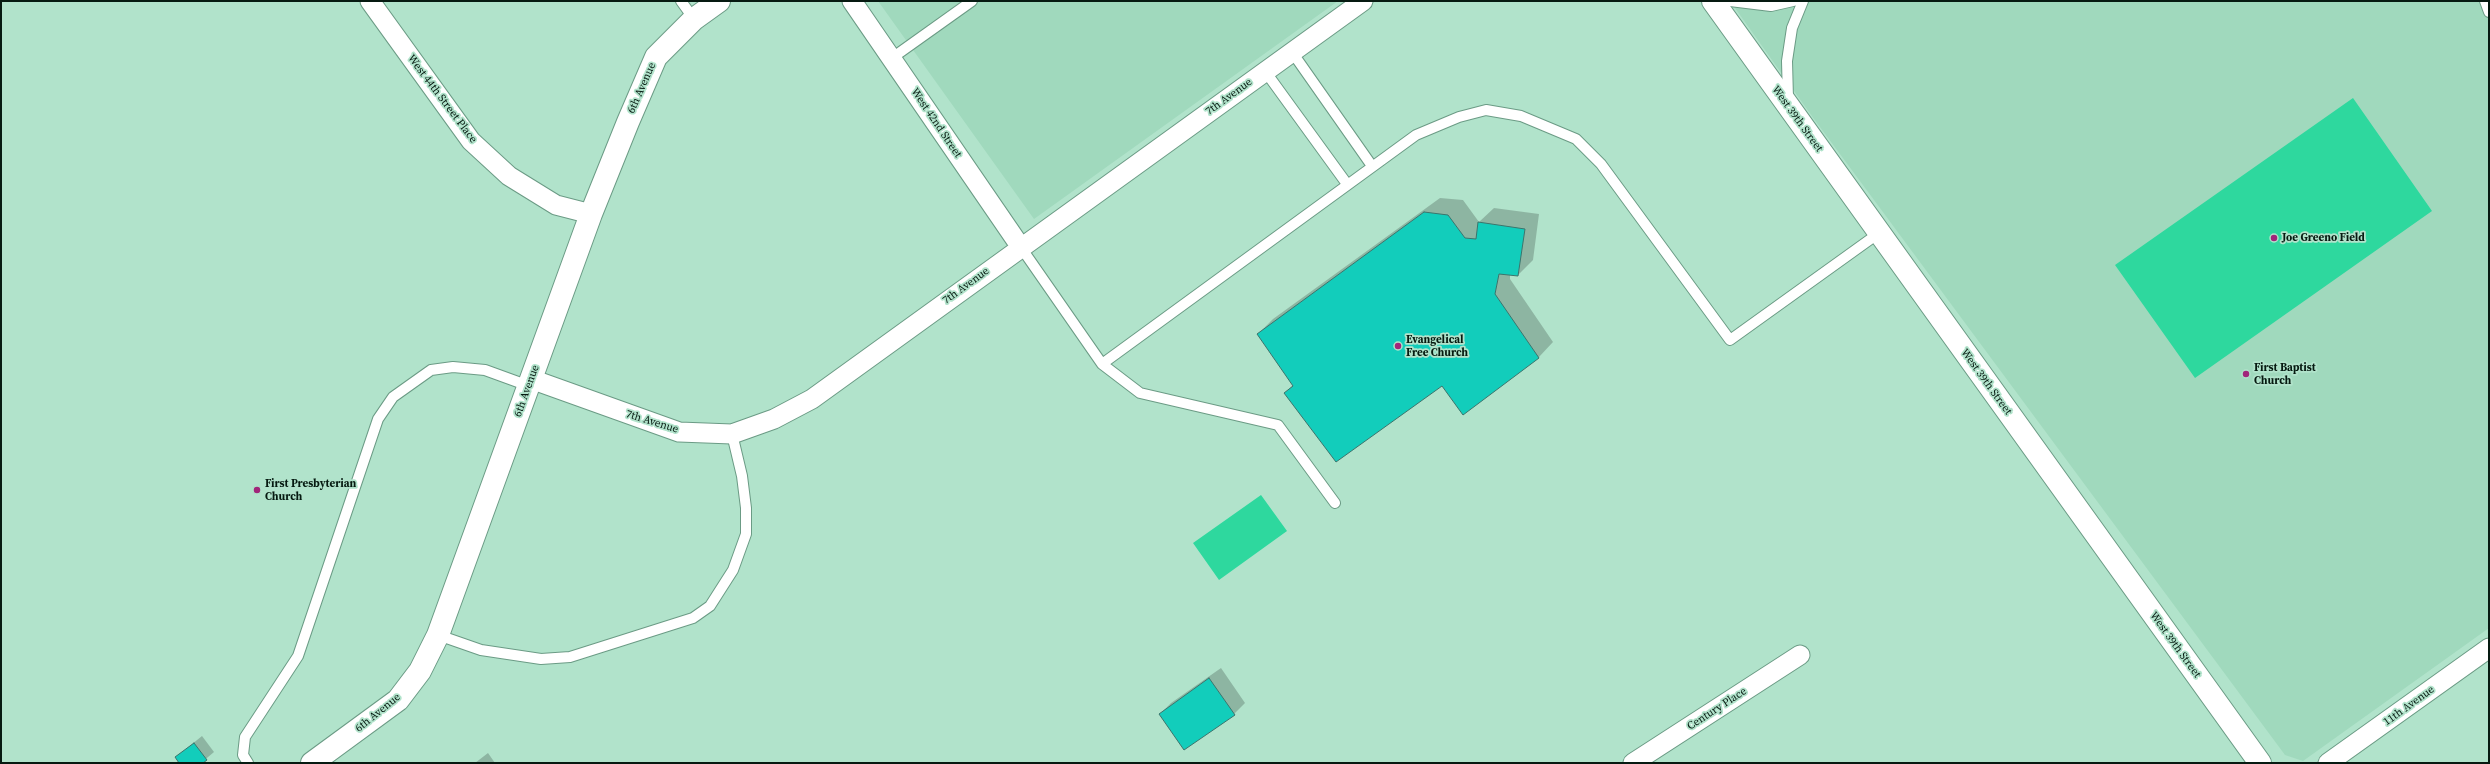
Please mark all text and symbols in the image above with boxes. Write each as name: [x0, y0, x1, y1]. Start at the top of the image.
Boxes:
street label: West 44th Street Place: [404, 52, 480, 146]
street label: 6th Avenue: [625, 60, 659, 116]
street label: 7th Avenue: [1203, 76, 1255, 118]
street label: West 39th Street: [1769, 83, 1825, 155]
street label: West 42nd Street: [908, 86, 964, 160]
place label: Joe Greeno Field: [2282, 231, 2365, 245]
marker: Joe Greeno Field: [2269, 233, 2279, 243]
street label: 7th Avenue: [940, 265, 992, 307]
place label: Evangelical Free Church: [1406, 333, 1468, 359]
marker: Evangelical Free Church: [1393, 341, 1403, 351]
street label: West 39th Street: [1958, 346, 2014, 418]
place label: First Baptist Church: [2254, 361, 2316, 387]
street label: 6th Avenue: [512, 363, 542, 419]
marker: First Baptist Church: [2241, 369, 2251, 379]
street label: 7th Avenue: [624, 408, 680, 436]
place label: First Presbyterian Church: [265, 477, 356, 503]
marker: First Presbyterian Church: [252, 485, 262, 495]
street label: West 39th Street: [2147, 609, 2203, 681]
street label: 11th Avenue: [2381, 683, 2437, 729]
street label: Century Place: [1685, 685, 1749, 733]
street label: 6th Avenue: [353, 691, 403, 735]

